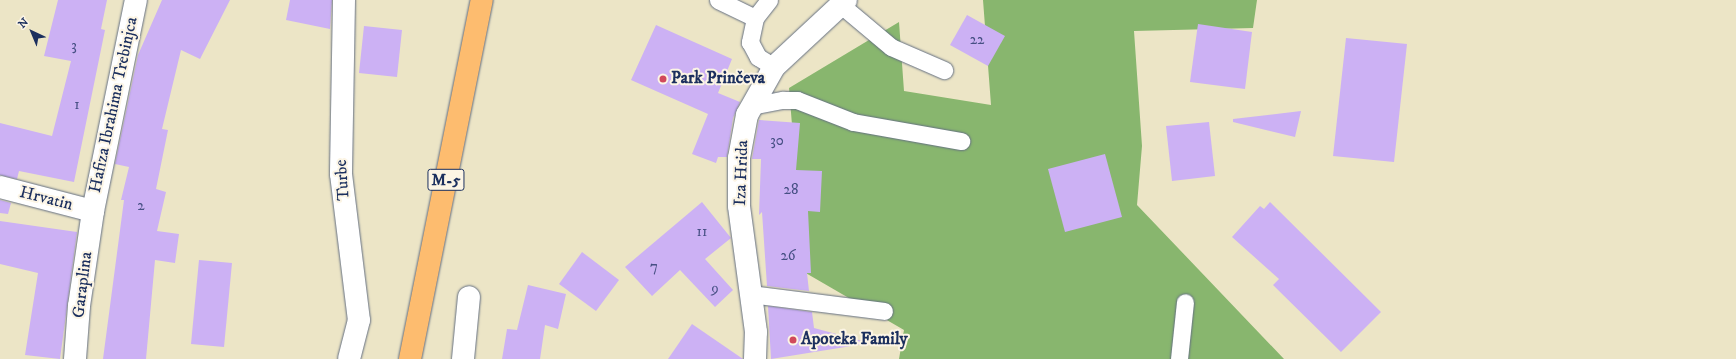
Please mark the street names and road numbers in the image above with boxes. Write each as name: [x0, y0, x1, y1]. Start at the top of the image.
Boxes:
street label: Hafiza Ibrahima Trebinjca: [85, 15, 143, 195]
street label: Iza Hrida: [731, 140, 753, 206]
street label: Turbe: [331, 159, 355, 201]
road number: M-5: [427, 166, 465, 194]
street label: Hrvatin: [17, 183, 75, 215]
street label: Garaplina: [69, 251, 97, 319]

